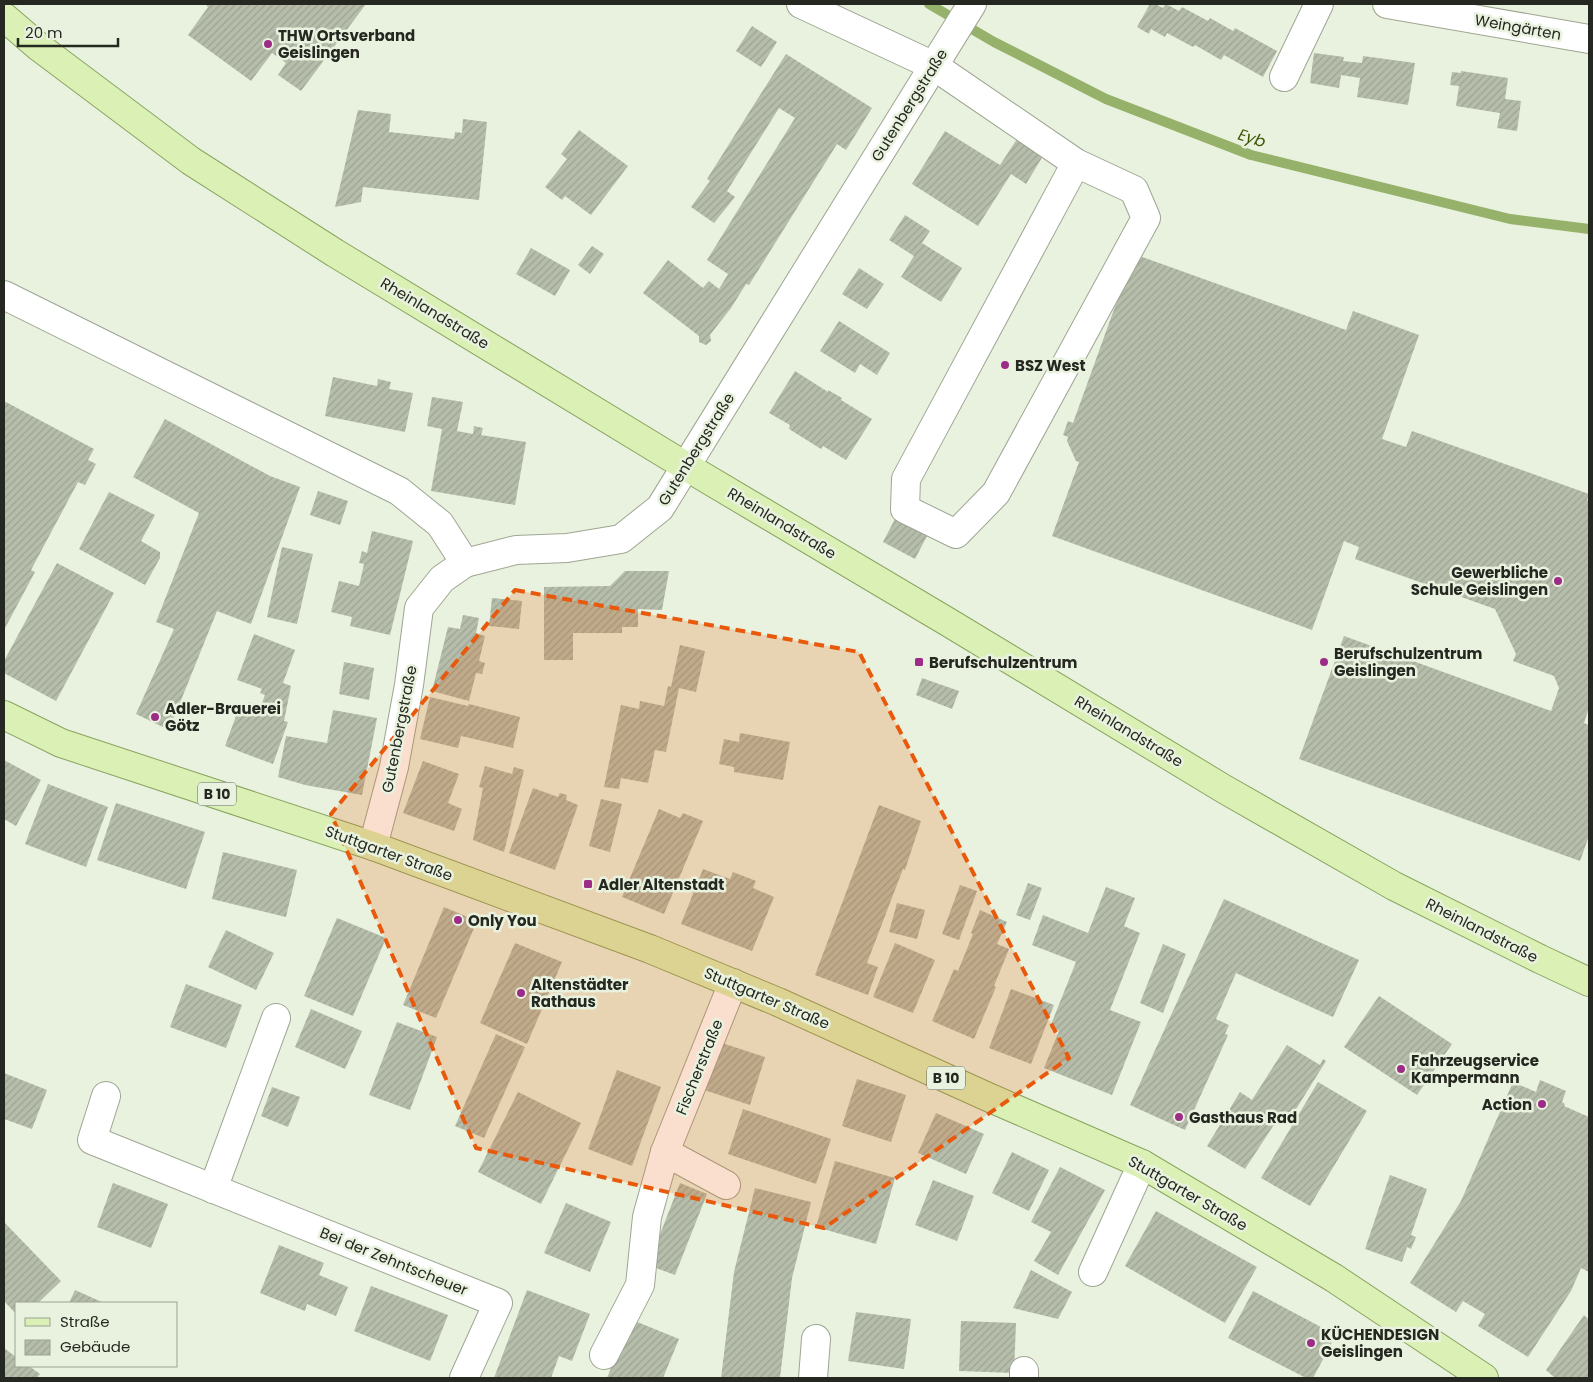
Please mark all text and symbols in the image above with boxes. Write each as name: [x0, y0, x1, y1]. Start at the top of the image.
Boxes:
street label: Weingärten: [1473, 9, 1563, 45]
scale bar: [18, 15, 118, 47]
text: 20 m: [25, 22, 63, 43]
place label: THW Ortsverband Geislingen: [278, 25, 415, 63]
marker: THW Ortsverband Geislingen: [262, 38, 274, 50]
street label: Gutenbergstraße: [866, 45, 952, 165]
water label: Eyb: [1235, 123, 1269, 153]
street label: Rheinlandstraße: [377, 272, 493, 354]
place label: BSZ West: [1015, 355, 1086, 376]
marker: BSZ West: [999, 359, 1011, 371]
street label: Gutenbergstraße: [653, 389, 739, 509]
street label: Rheinlandstraße: [724, 482, 840, 564]
place label: Gewerbliche Schule Geislingen: [1411, 562, 1548, 600]
marker: Gewerbliche Schule Geislingen: [1552, 575, 1564, 587]
place label: Berufschulzentrum Geislingen: [1334, 643, 1483, 681]
place label: Berufschulzentrum: [929, 652, 1078, 673]
marker: Berufschulzentrum: [913, 656, 925, 668]
marker: Berufschulzentrum Geislingen: [1318, 656, 1330, 668]
street label: Gutenbergstraße: [376, 664, 422, 794]
street label: Rheinlandstraße: [1071, 690, 1187, 772]
place label: Adler-Brauerei Götz: [165, 698, 281, 736]
marker: Adler-Brauerei Götz: [149, 711, 161, 723]
road number: B 10: [198, 782, 236, 806]
street label: Stuttgarter Straße: [322, 820, 456, 886]
place label: Adler Altenstadt: [598, 874, 724, 895]
marker: Adler Altenstadt: [582, 878, 594, 890]
street label: Rheinlandstraße: [1422, 893, 1542, 967]
place label: Only You: [468, 910, 537, 931]
marker: Only You: [452, 914, 464, 926]
street label: Stuttgarter Straße: [701, 962, 833, 1034]
place label: Altenstädter Rathaus: [531, 974, 629, 1012]
marker: Altenstädter Rathaus: [515, 987, 527, 999]
street label: Fischerstraße: [670, 1016, 728, 1118]
place label: Fahrzeugservice Kampermann: [1411, 1050, 1539, 1088]
marker: Fahrzeugservice Kampermann: [1395, 1063, 1407, 1075]
road number: B 10: [927, 1066, 965, 1090]
place label: Action: [1482, 1094, 1532, 1115]
marker: Action: [1536, 1098, 1548, 1110]
place label: Gasthaus Rad: [1189, 1107, 1297, 1128]
marker: Gasthaus Rad: [1173, 1111, 1185, 1123]
street label: Stuttgarter Straße: [1124, 1150, 1252, 1236]
street label: Bei der Zehntscheuer: [317, 1222, 471, 1300]
legend: [15, 1302, 178, 1367]
text: Straße: [60, 1311, 110, 1332]
place label: KÜCHENDESIGN Geislingen: [1321, 1324, 1439, 1362]
text: Gebäude: [60, 1336, 130, 1357]
marker: KÜCHENDESIGN Geislingen: [1305, 1337, 1317, 1349]

